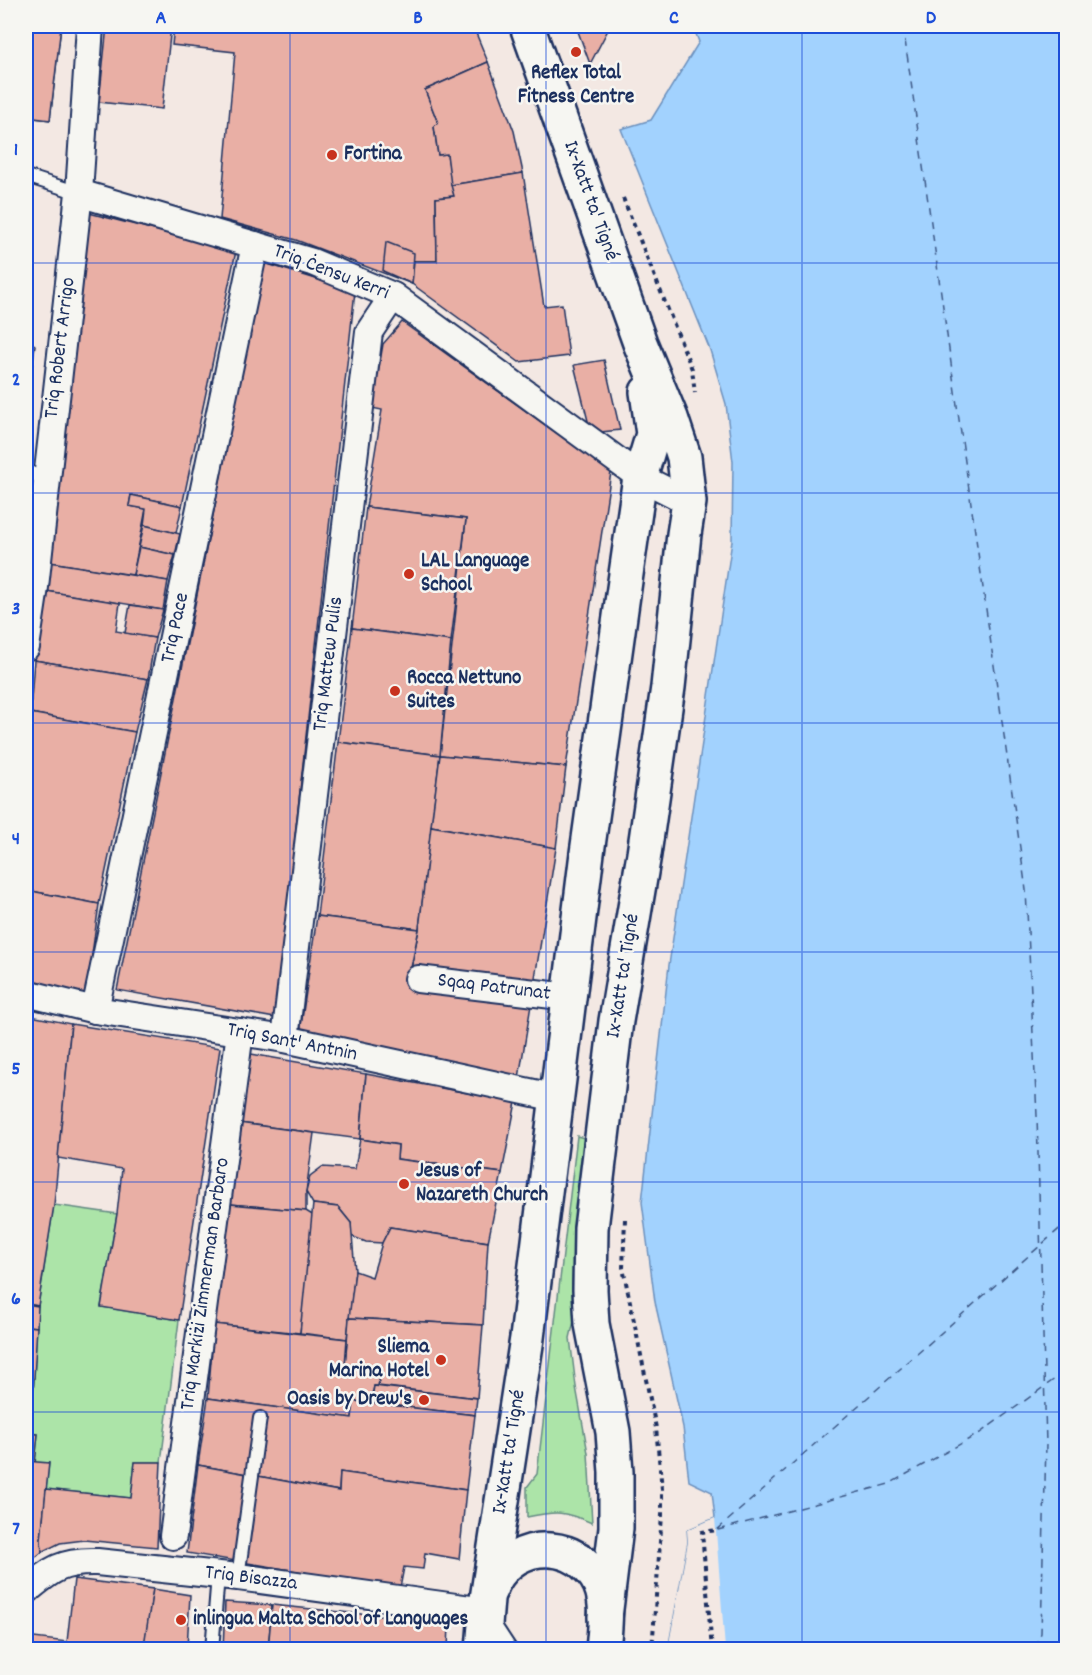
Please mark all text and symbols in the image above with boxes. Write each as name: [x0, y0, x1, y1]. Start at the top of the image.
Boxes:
text: A: [156, 5, 167, 33]
text: B: [413, 5, 423, 33]
text: C: [669, 5, 679, 33]
text: D: [926, 5, 937, 33]
marker: Reflex Total Fitness Centre: [569, 45, 583, 59]
place label: Reflex Total Fitness Centre: [518, 59, 634, 113]
text: 1: [14, 137, 18, 165]
street label: Ix-Xatt ta' Tigné: [554, 137, 626, 265]
place label: Fortina: [344, 140, 403, 170]
marker: Fortina: [325, 148, 339, 162]
street label: Triq Ċensu Xerri: [269, 237, 394, 309]
street label: Triq Robert Arrigo: [37, 276, 85, 420]
text: 2: [12, 367, 20, 395]
place label: LAL Language School: [421, 547, 529, 601]
marker: LAL Language School: [402, 567, 416, 581]
street label: Triq Pace: [154, 590, 198, 666]
street label: Triq Mattew Pulis: [306, 595, 352, 733]
text: 3: [12, 596, 20, 624]
place label: Rocca Nettuno Suites: [407, 664, 521, 718]
marker: Rocca Nettuno Suites: [388, 684, 402, 698]
text: 4: [12, 826, 20, 854]
street label: Ix-Xatt ta' Tigné: [599, 912, 649, 1040]
street label: Sqaq Patrunat: [436, 966, 553, 1010]
street label: Triq Sant' Antnin: [224, 1016, 360, 1070]
text: 5: [11, 1056, 21, 1084]
street label: Triq Markiżi Zimmerman Barbaro: [173, 1156, 239, 1412]
place label: Jesus of Nazareth Church: [416, 1157, 549, 1211]
marker: Jesus of Nazareth Church: [397, 1177, 411, 1191]
text: 6: [11, 1286, 21, 1314]
place label: Sliema Marina Hotel: [329, 1333, 430, 1387]
marker: Sliema Marina Hotel: [434, 1353, 448, 1367]
place label: Oasis by Drew's: [287, 1385, 412, 1415]
street label: Ix-Xatt ta' Tigné: [485, 1388, 535, 1516]
marker: Oasis by Drew's: [417, 1393, 431, 1407]
text: 7: [12, 1516, 20, 1544]
street label: Triq Bisazza: [203, 1558, 300, 1600]
place label: inlingua Malta School of Languages: [193, 1605, 469, 1635]
marker: inlingua Malta School of Languages: [174, 1613, 188, 1627]

